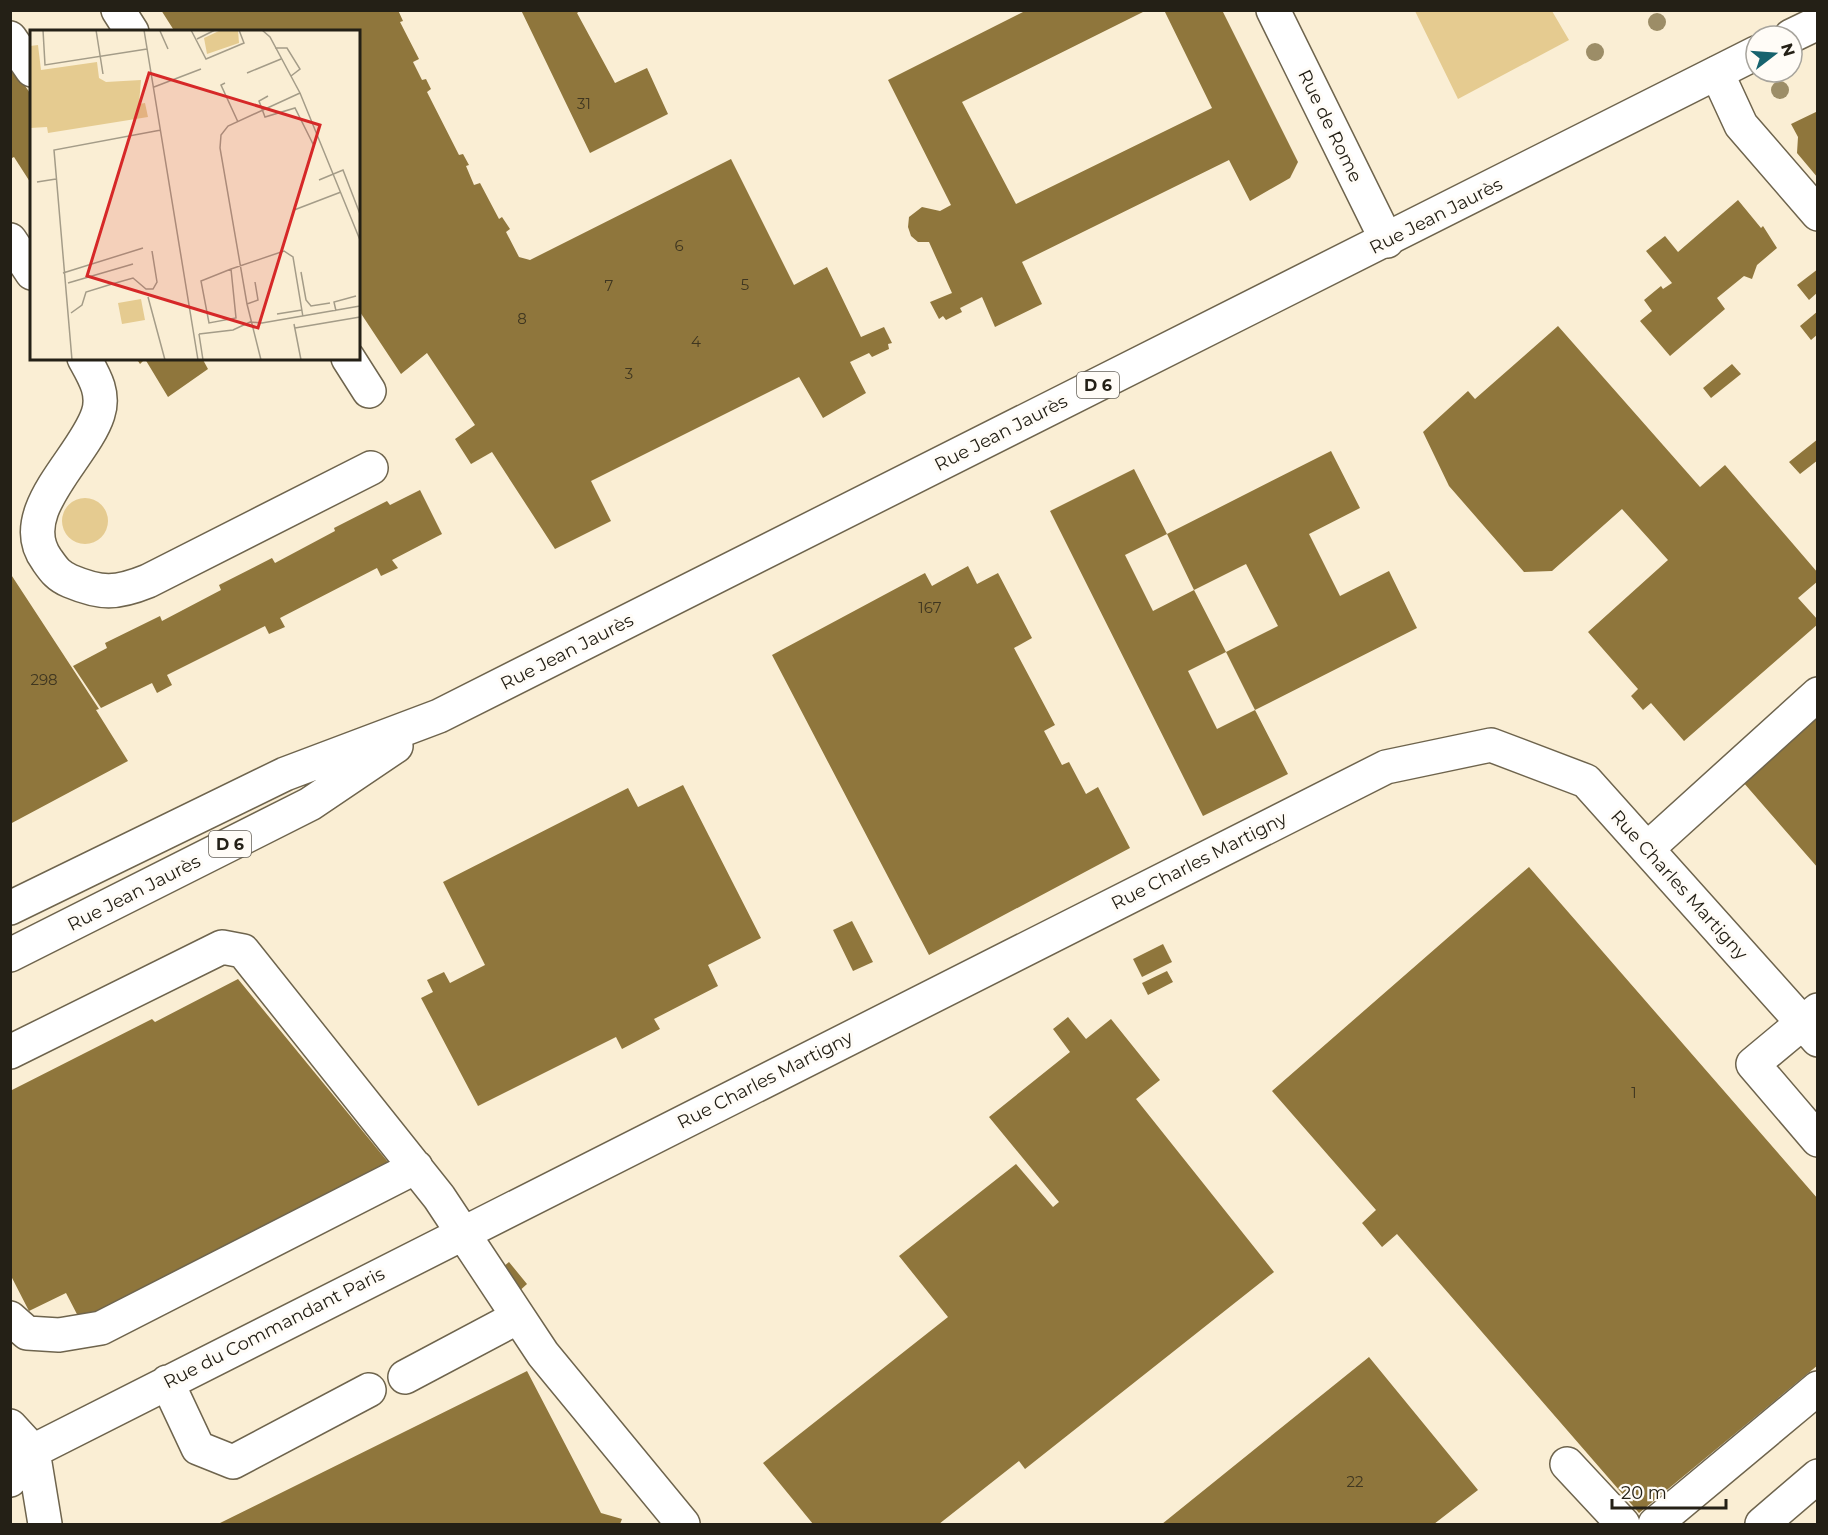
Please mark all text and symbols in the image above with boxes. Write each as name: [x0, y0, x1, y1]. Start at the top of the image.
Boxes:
north arrow: [1744, 24, 1804, 84]
inset map: [30, 30, 360, 360]
text: N: [1777, 41, 1799, 59]
street label: Rue de Rome: [1293, 66, 1367, 186]
house number: 31: [577, 94, 591, 113]
street label: Rue Jean Jaurès: [1366, 173, 1506, 259]
house number: 6: [674, 236, 684, 255]
house number: 5: [741, 275, 749, 294]
house number: 7: [605, 276, 614, 295]
house number: 8: [517, 309, 527, 328]
house number: 4: [691, 332, 701, 351]
house number: 3: [625, 364, 633, 383]
road number: D 6: [1077, 372, 1119, 398]
street label: Rue Jean Jaurès: [931, 390, 1071, 476]
house number: 167: [918, 598, 942, 617]
street label: Rue Jean Jaurès: [497, 609, 637, 695]
house number: 298: [30, 670, 58, 689]
street label: Rue Charles Martigny: [1606, 806, 1752, 965]
street label: Rue Charles Martigny: [1108, 807, 1291, 915]
road number: D 6: [209, 831, 251, 857]
street label: Rue Jean Jaurès: [64, 850, 204, 936]
street label: Rue Charles Martigny: [674, 1026, 857, 1134]
house number: 1: [1631, 1083, 1637, 1102]
street label: Rue du Commandant Paris: [160, 1262, 388, 1393]
house number: 22: [1346, 1472, 1364, 1491]
scale bar: [1612, 1472, 1726, 1510]
text: 20 m: [1621, 1482, 1667, 1504]

